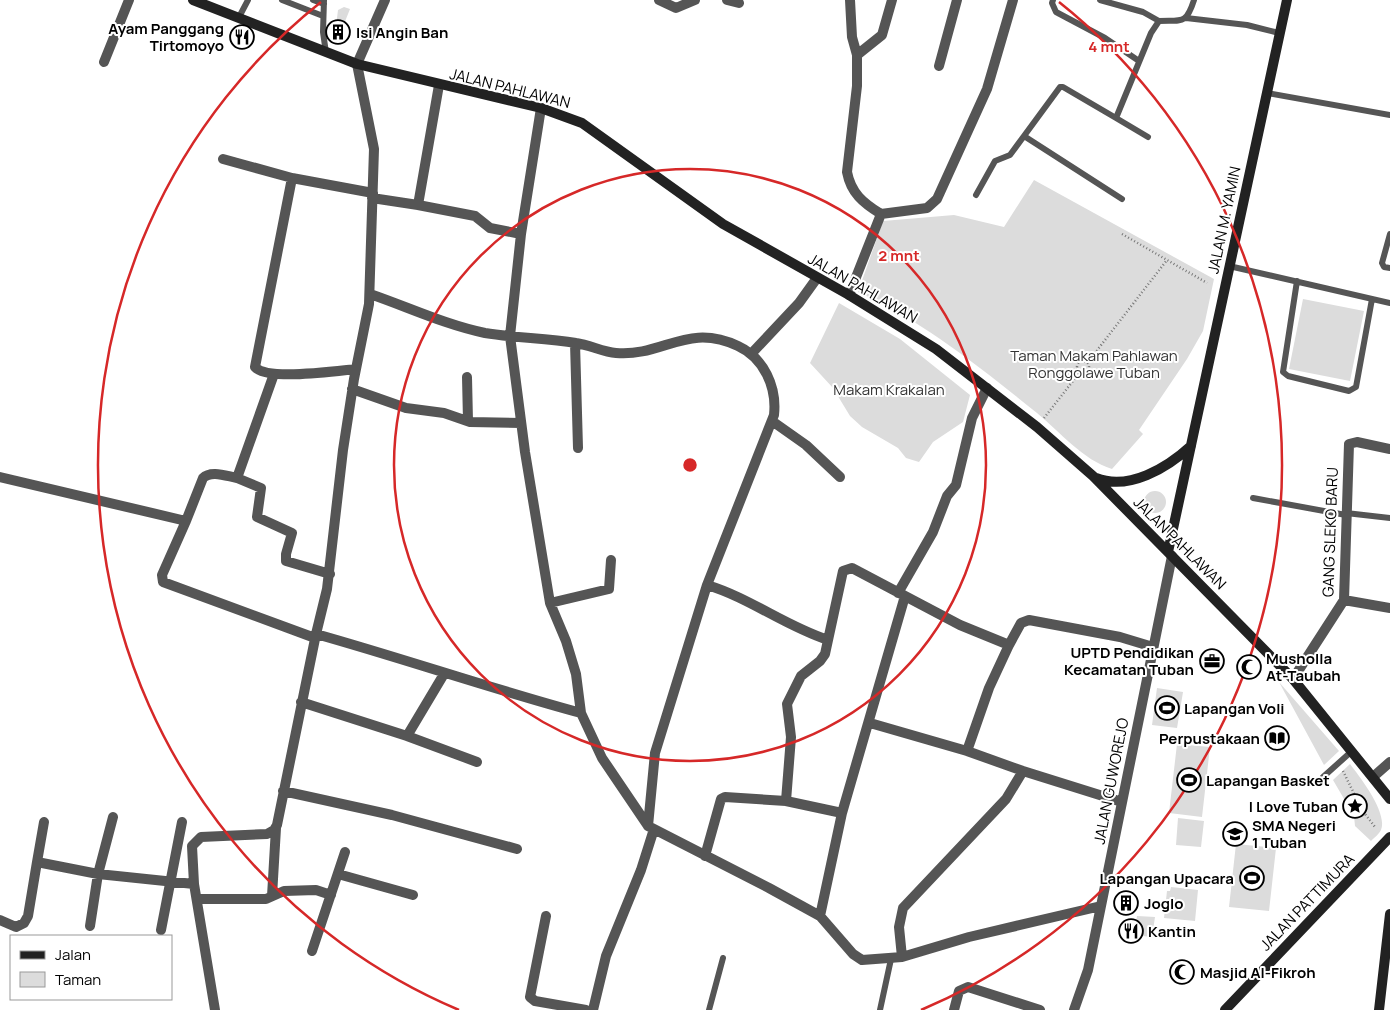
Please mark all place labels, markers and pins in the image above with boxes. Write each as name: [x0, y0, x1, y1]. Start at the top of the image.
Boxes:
place label: Ayam Panggang Tirtomoyo: [108, 18, 224, 56]
building icon: Isi Angin Ban: [325, 19, 351, 45]
place label: Isi Angin Ban: [356, 22, 448, 43]
restaurant icon: Ayam Panggang Tirtomoyo: [229, 24, 255, 50]
centre of rings: [681, 456, 699, 474]
place label: UPTD Pendidikan Kecamatan Tuban: [1064, 642, 1194, 680]
office icon: UPTD Pendidikan Kecamatan Tuban: [1199, 648, 1225, 674]
place label: Musholla At-Taubah: [1266, 648, 1341, 686]
mosque icon: Musholla At-Taubah: [1236, 654, 1262, 680]
sports icon: Lapangan Voli: [1154, 695, 1180, 721]
place label: Lapangan Voli: [1184, 698, 1285, 719]
library icon: Perpustakaan: [1264, 725, 1290, 751]
place label: Perpustakaan: [1159, 728, 1260, 749]
sports icon: Lapangan Basket: [1176, 767, 1202, 793]
place label: Lapangan Basket: [1206, 770, 1330, 791]
place icon: I Love Tuban: [1342, 793, 1368, 819]
place label: I Love Tuban: [1249, 796, 1338, 817]
place label: SMA Negeri 1 Tuban: [1252, 815, 1336, 853]
school or university icon: SMA Negeri 1 Tuban: [1222, 821, 1248, 847]
sports icon: Lapangan Upacara: [1239, 865, 1265, 891]
place label: Lapangan Upacara: [1100, 868, 1234, 889]
building icon: Joglo: [1113, 890, 1139, 916]
place label: Joglo: [1144, 893, 1184, 914]
restaurant icon: Kantin: [1118, 918, 1144, 944]
place label: Kantin: [1148, 921, 1196, 942]
mosque icon: Masjid Al-Fikroh: [1169, 959, 1195, 985]
place label: Masjid Al-Fikroh: [1200, 962, 1316, 983]

